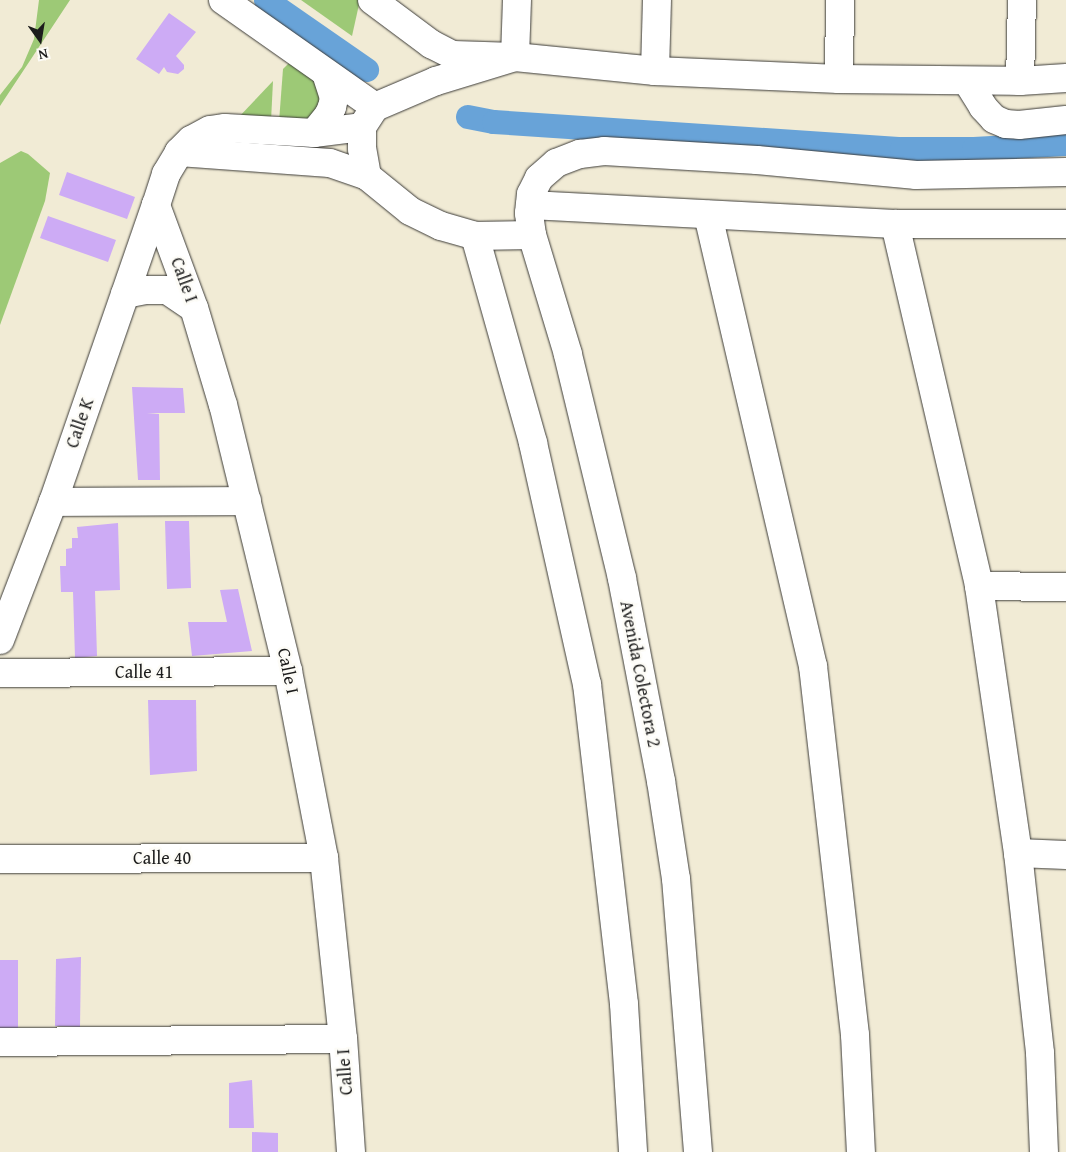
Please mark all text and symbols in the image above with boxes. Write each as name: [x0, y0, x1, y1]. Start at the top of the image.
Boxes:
north arrow: [15, 15, 65, 65]
text: N: [37, 44, 50, 65]
street label: Calle I: [166, 255, 202, 305]
street label: Calle K: [61, 395, 99, 451]
street label: Avenida Colectora 2: [615, 599, 665, 749]
street label: Calle I: [273, 646, 303, 696]
street label: Calle 41: [115, 661, 173, 683]
street label: Calle 40: [133, 847, 191, 869]
street label: Calle I: [333, 1048, 357, 1096]

